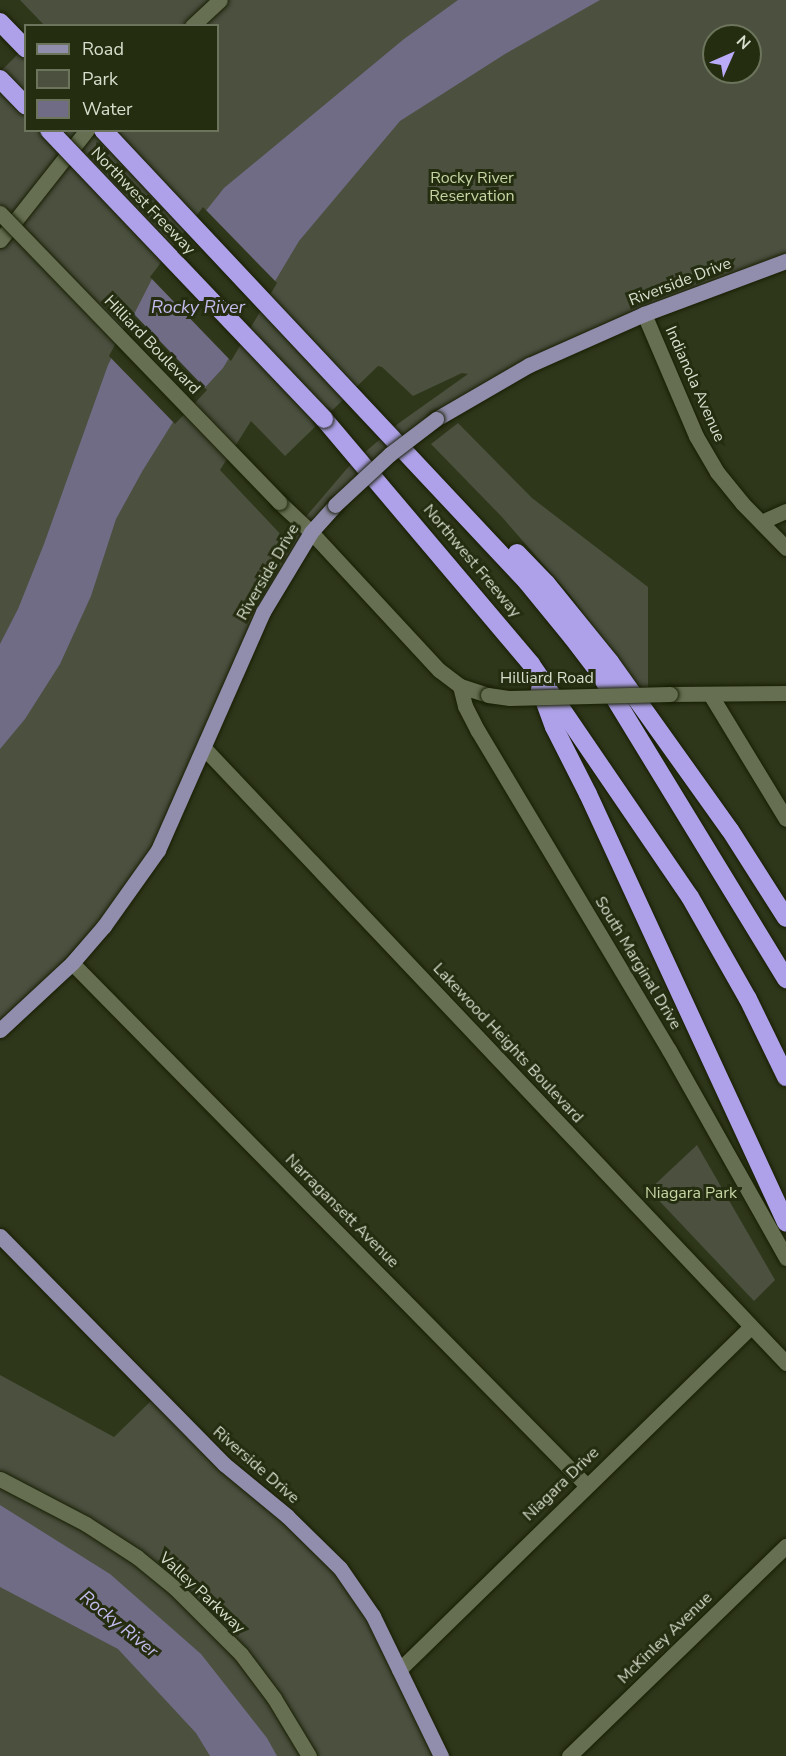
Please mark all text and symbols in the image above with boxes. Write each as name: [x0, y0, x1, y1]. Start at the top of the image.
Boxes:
legend: [24, 24, 219, 132]
north arrow: [702, 24, 762, 84]
text: N: [731, 31, 755, 55]
text: Road: [82, 37, 124, 61]
text: Park: [82, 67, 118, 91]
text: Water: [82, 97, 133, 121]
street label: Northwest Freeway: [87, 143, 199, 259]
park label: Rocky River Reservation: [429, 168, 515, 206]
street label: Riverside Drive: [626, 254, 734, 310]
street label: Hilliard Boulevard: [100, 292, 204, 398]
water label: Rocky River: [151, 296, 245, 318]
street label: Indianola Avenue: [661, 323, 729, 445]
street label: Northwest Freeway: [419, 501, 525, 621]
street label: Riverside Drive: [233, 520, 303, 624]
street label: Hilliard Road: [500, 668, 594, 688]
street label: South Marginal Drive: [591, 893, 685, 1033]
street label: Lakewood Heights Boulevard: [429, 959, 587, 1127]
street label: Narragansett Avenue: [281, 1150, 403, 1272]
park label: Niagara Park: [645, 1183, 737, 1203]
street label: Riverside Drive: [209, 1422, 303, 1508]
street label: Niagara Drive: [519, 1443, 603, 1525]
street label: Valley Parkway: [155, 1548, 249, 1638]
water label: Rocky River: [76, 1586, 162, 1662]
street label: McKinley Avenue: [614, 1588, 716, 1688]

